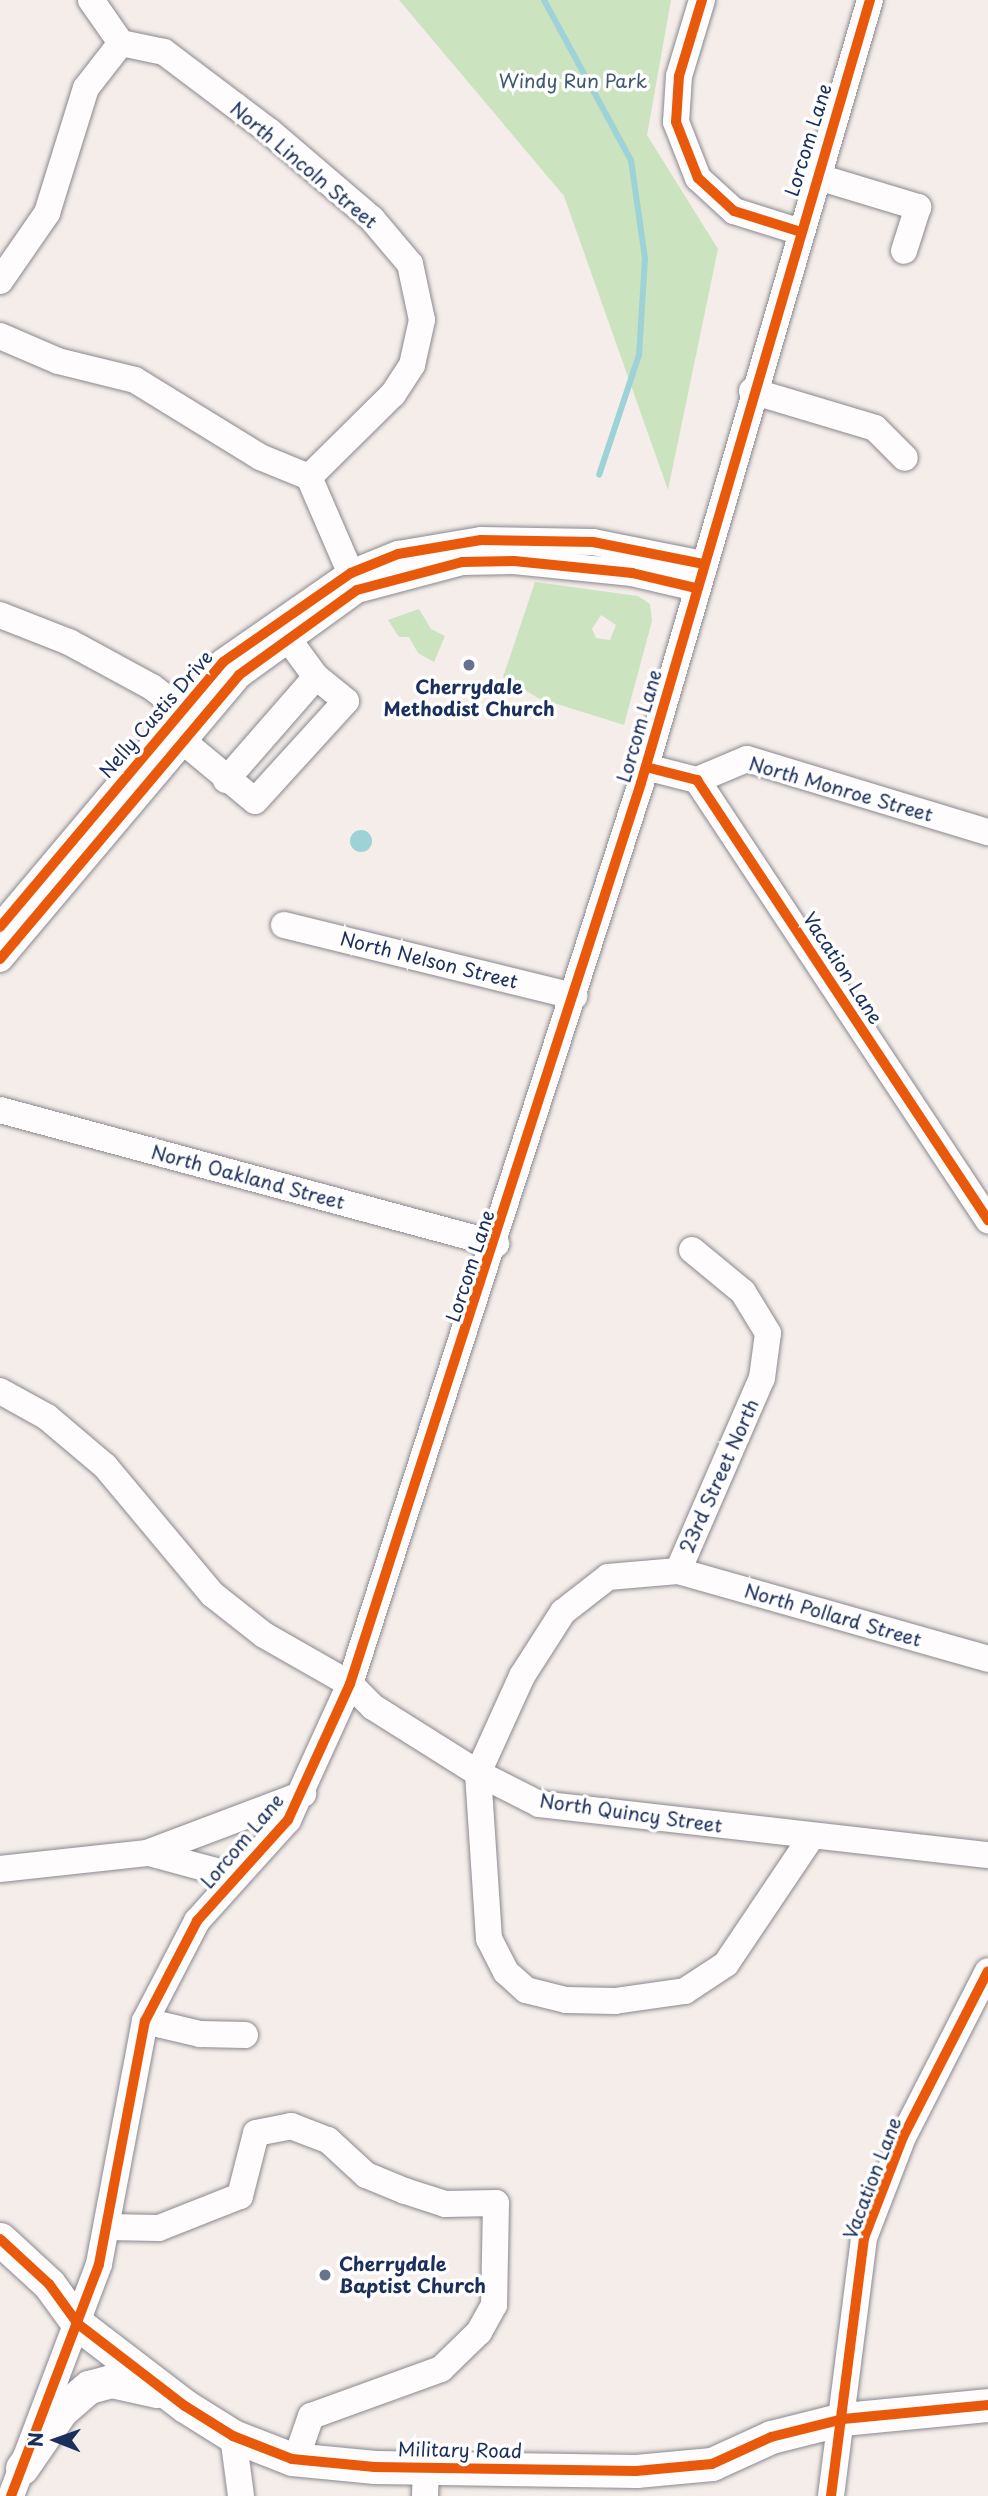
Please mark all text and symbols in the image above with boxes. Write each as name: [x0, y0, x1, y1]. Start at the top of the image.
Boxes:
park label: Windy Run Park: [498, 70, 648, 92]
street label: Lorcom Lane: [780, 81, 836, 199]
street label: North Lincoln Street: [226, 97, 382, 233]
street label: Nelly Custis Drive: [94, 645, 218, 783]
marker: Cherrydale Methodist Church: [461, 657, 477, 673]
street label: Lorcom Lane: [612, 667, 666, 785]
place label: Cherrydale Methodist Church: [383, 676, 555, 720]
street label: North Monroe Street: [746, 752, 936, 826]
street label: Vacation Lane: [798, 908, 888, 1028]
street label: North Nelson Street: [338, 927, 520, 993]
street label: North Oakland Street: [149, 1140, 347, 1214]
street label: Lorcom Lane: [441, 1207, 499, 1325]
street label: 23rd Street North: [675, 1395, 763, 1557]
street label: North Pollard Street: [741, 1578, 925, 1652]
street label: Lorcom Lane: [196, 1789, 288, 1893]
street label: North Quincy Street: [538, 1789, 724, 1837]
street label: Vacation Lane: [838, 2114, 906, 2242]
place label: Cherrydale Baptist Church: [339, 2253, 486, 2297]
marker: Cherrydale Baptist Church: [317, 2267, 333, 2283]
north arrow: [21, 2405, 91, 2475]
text: N: [21, 2432, 49, 2447]
street label: Military Road: [398, 2438, 522, 2462]

